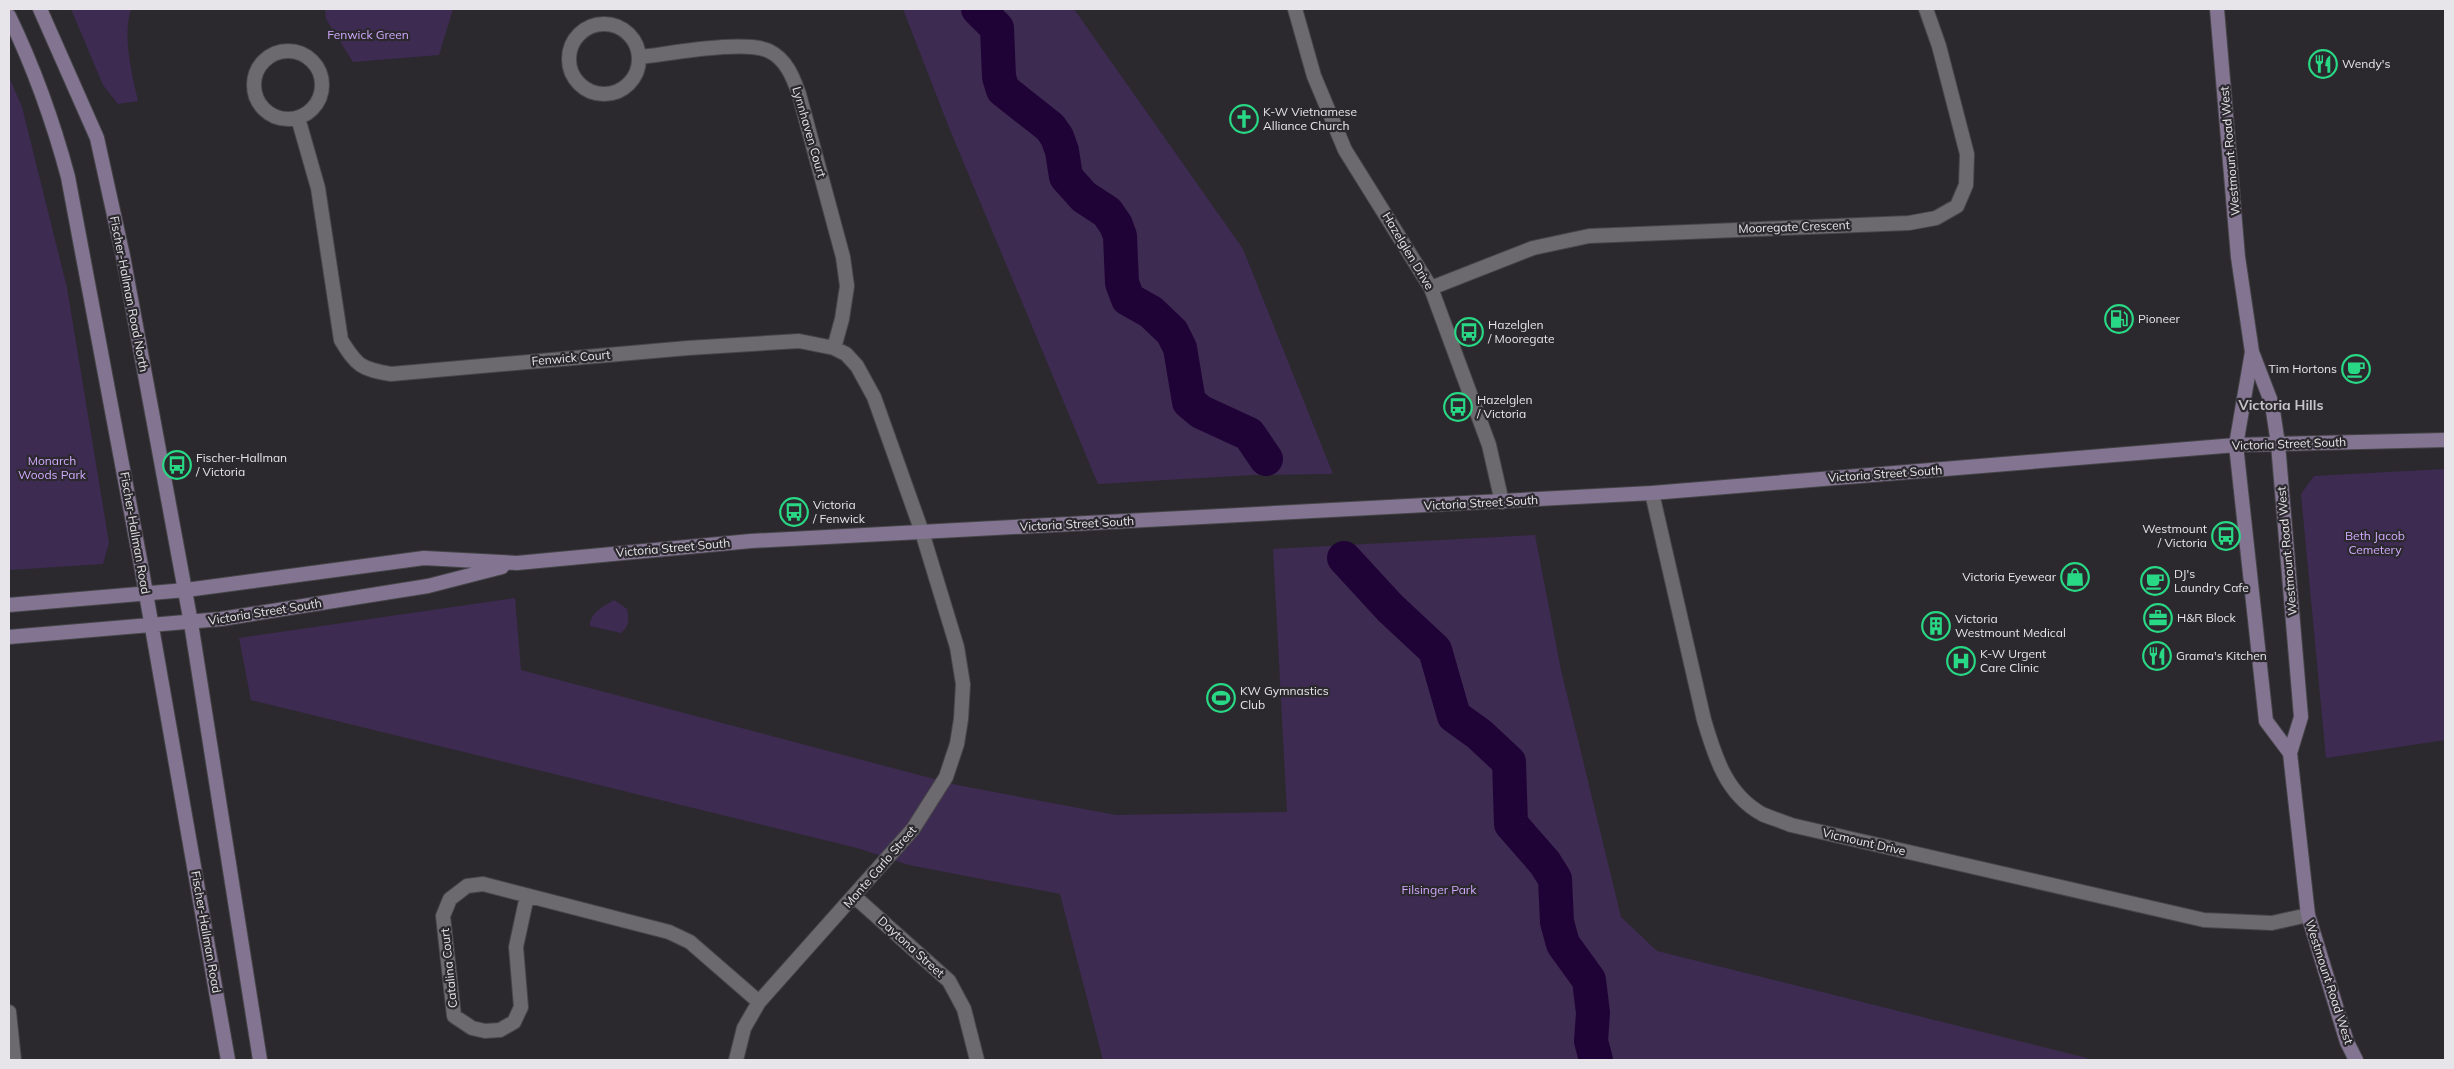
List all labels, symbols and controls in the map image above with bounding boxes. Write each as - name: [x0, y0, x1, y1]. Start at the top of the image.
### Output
- park label: Fenwick Green: [327, 27, 409, 42]
- restaurant icon: Wendy's: [2308, 49, 2338, 79]
- place label: Wendy's: [2342, 56, 2390, 71]
- street label: Lynnhaven Court: [789, 85, 830, 179]
- street label: Westmount Road West: [2216, 86, 2243, 216]
- church icon: K-W Vietnamese Alliance Church: [1229, 104, 1259, 134]
- place label: K-W Vietnamese Alliance Church: [1263, 104, 1357, 133]
- street label: Hazelglen Drive: [1379, 209, 1437, 292]
- street label: Fischer-Hallman Road North: [107, 215, 152, 373]
- street label: Mooregate Crescent: [1738, 217, 1850, 236]
- fuel station icon: Pioneer: [2104, 304, 2134, 334]
- place label: Pioneer: [2138, 311, 2181, 326]
- bus stop icon: Hazelglen / Mooregate: [1454, 317, 1484, 347]
- place label: Hazelglen / Mooregate: [1487, 317, 1554, 346]
- street label: Fenwick Court: [531, 347, 611, 368]
- cafe icon: Tim Hortons: [2341, 354, 2371, 384]
- place label: Tim Hortons: [2269, 361, 2337, 376]
- bus stop icon: Hazelglen / Victoria: [1443, 392, 1473, 422]
- place label: Hazelglen / Victoria: [1476, 392, 1533, 421]
- district label: Victoria Hills: [2238, 396, 2323, 414]
- street label: Victoria Street South: [2231, 434, 2346, 453]
- bus stop icon: Fischer-Hallman / Victoria: [162, 450, 192, 480]
- place label: Fischer-Hallman / Victoria: [195, 450, 287, 479]
- park label: Monarch Woods Park: [18, 453, 87, 482]
- street label: Victoria Street South: [1827, 462, 1943, 485]
- street label: Fischer-Hallman Road: [117, 471, 154, 595]
- street label: Westmount Road West: [2273, 486, 2300, 616]
- street label: Victoria Street South: [1423, 492, 1539, 513]
- bus stop icon: Victoria / Fenwick: [779, 497, 809, 527]
- place label: Victoria / Fenwick: [812, 497, 866, 526]
- street label: Victoria Street South: [1019, 513, 1135, 534]
- place label: Westmount / Victoria: [2142, 521, 2207, 550]
- bus stop icon: Westmount / Victoria: [2211, 521, 2241, 551]
- park label: Beth Jacob Cemetery: [2345, 528, 2405, 557]
- street label: Victoria Street South: [615, 535, 731, 560]
- shop icon: Victoria Eyewear: [2060, 562, 2090, 592]
- cafe icon: DJ's Laundry Cafe: [2140, 566, 2170, 596]
- place label: DJ's Laundry Cafe: [2174, 566, 2249, 595]
- place label: Victoria Eyewear: [1962, 569, 2057, 584]
- street label: Victoria Street South: [207, 595, 323, 628]
- office icon: H&R Block: [2143, 603, 2173, 633]
- place label: H&R Block: [2177, 610, 2236, 625]
- building icon: Victoria Westmount Medical: [1921, 611, 1951, 641]
- place label: Victoria Westmount Medical: [1955, 611, 2066, 640]
- restaurant icon: Grama's Kitchen: [2142, 641, 2172, 671]
- hospital icon: K-W Urgent Care Clinic: [1946, 646, 1976, 676]
- place label: K-W Urgent Care Clinic: [1980, 646, 2046, 675]
- place label: Grama's Kitchen: [2176, 648, 2267, 663]
- sports icon: KW Gymnastics Club: [1206, 683, 1236, 713]
- place label: KW Gymnastics Club: [1240, 683, 1329, 712]
- street label: Monte Carlo Street: [840, 823, 919, 911]
- street label: Vicmount Drive: [1821, 825, 1907, 858]
- street label: Fischer-Hallman Road: [188, 870, 225, 994]
- park label: Filsinger Park: [1402, 882, 1477, 897]
- street label: Daytona Street: [875, 913, 948, 980]
- street label: Westmount Road West: [2302, 918, 2357, 1046]
- street label: Catalina Court: [437, 927, 460, 1009]

